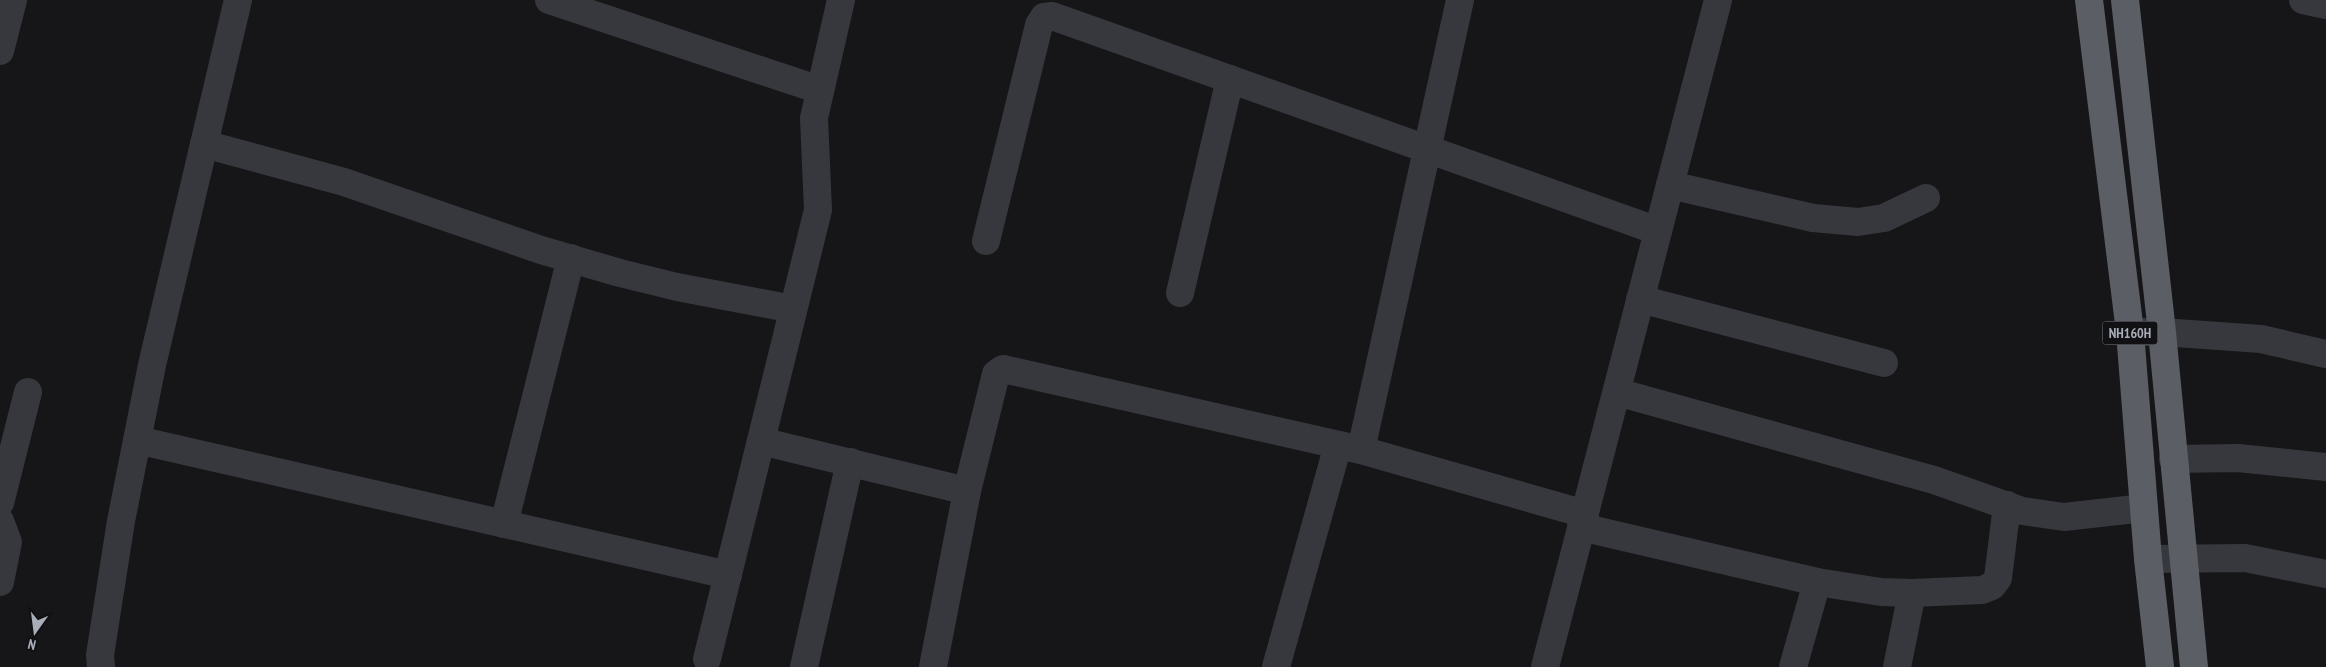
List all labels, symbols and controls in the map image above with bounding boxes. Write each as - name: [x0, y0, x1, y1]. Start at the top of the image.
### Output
- road number: NH160H: [2102, 322, 2158, 344]
- north arrow: [10, 607, 60, 657]
- text: N: [26, 635, 38, 654]

